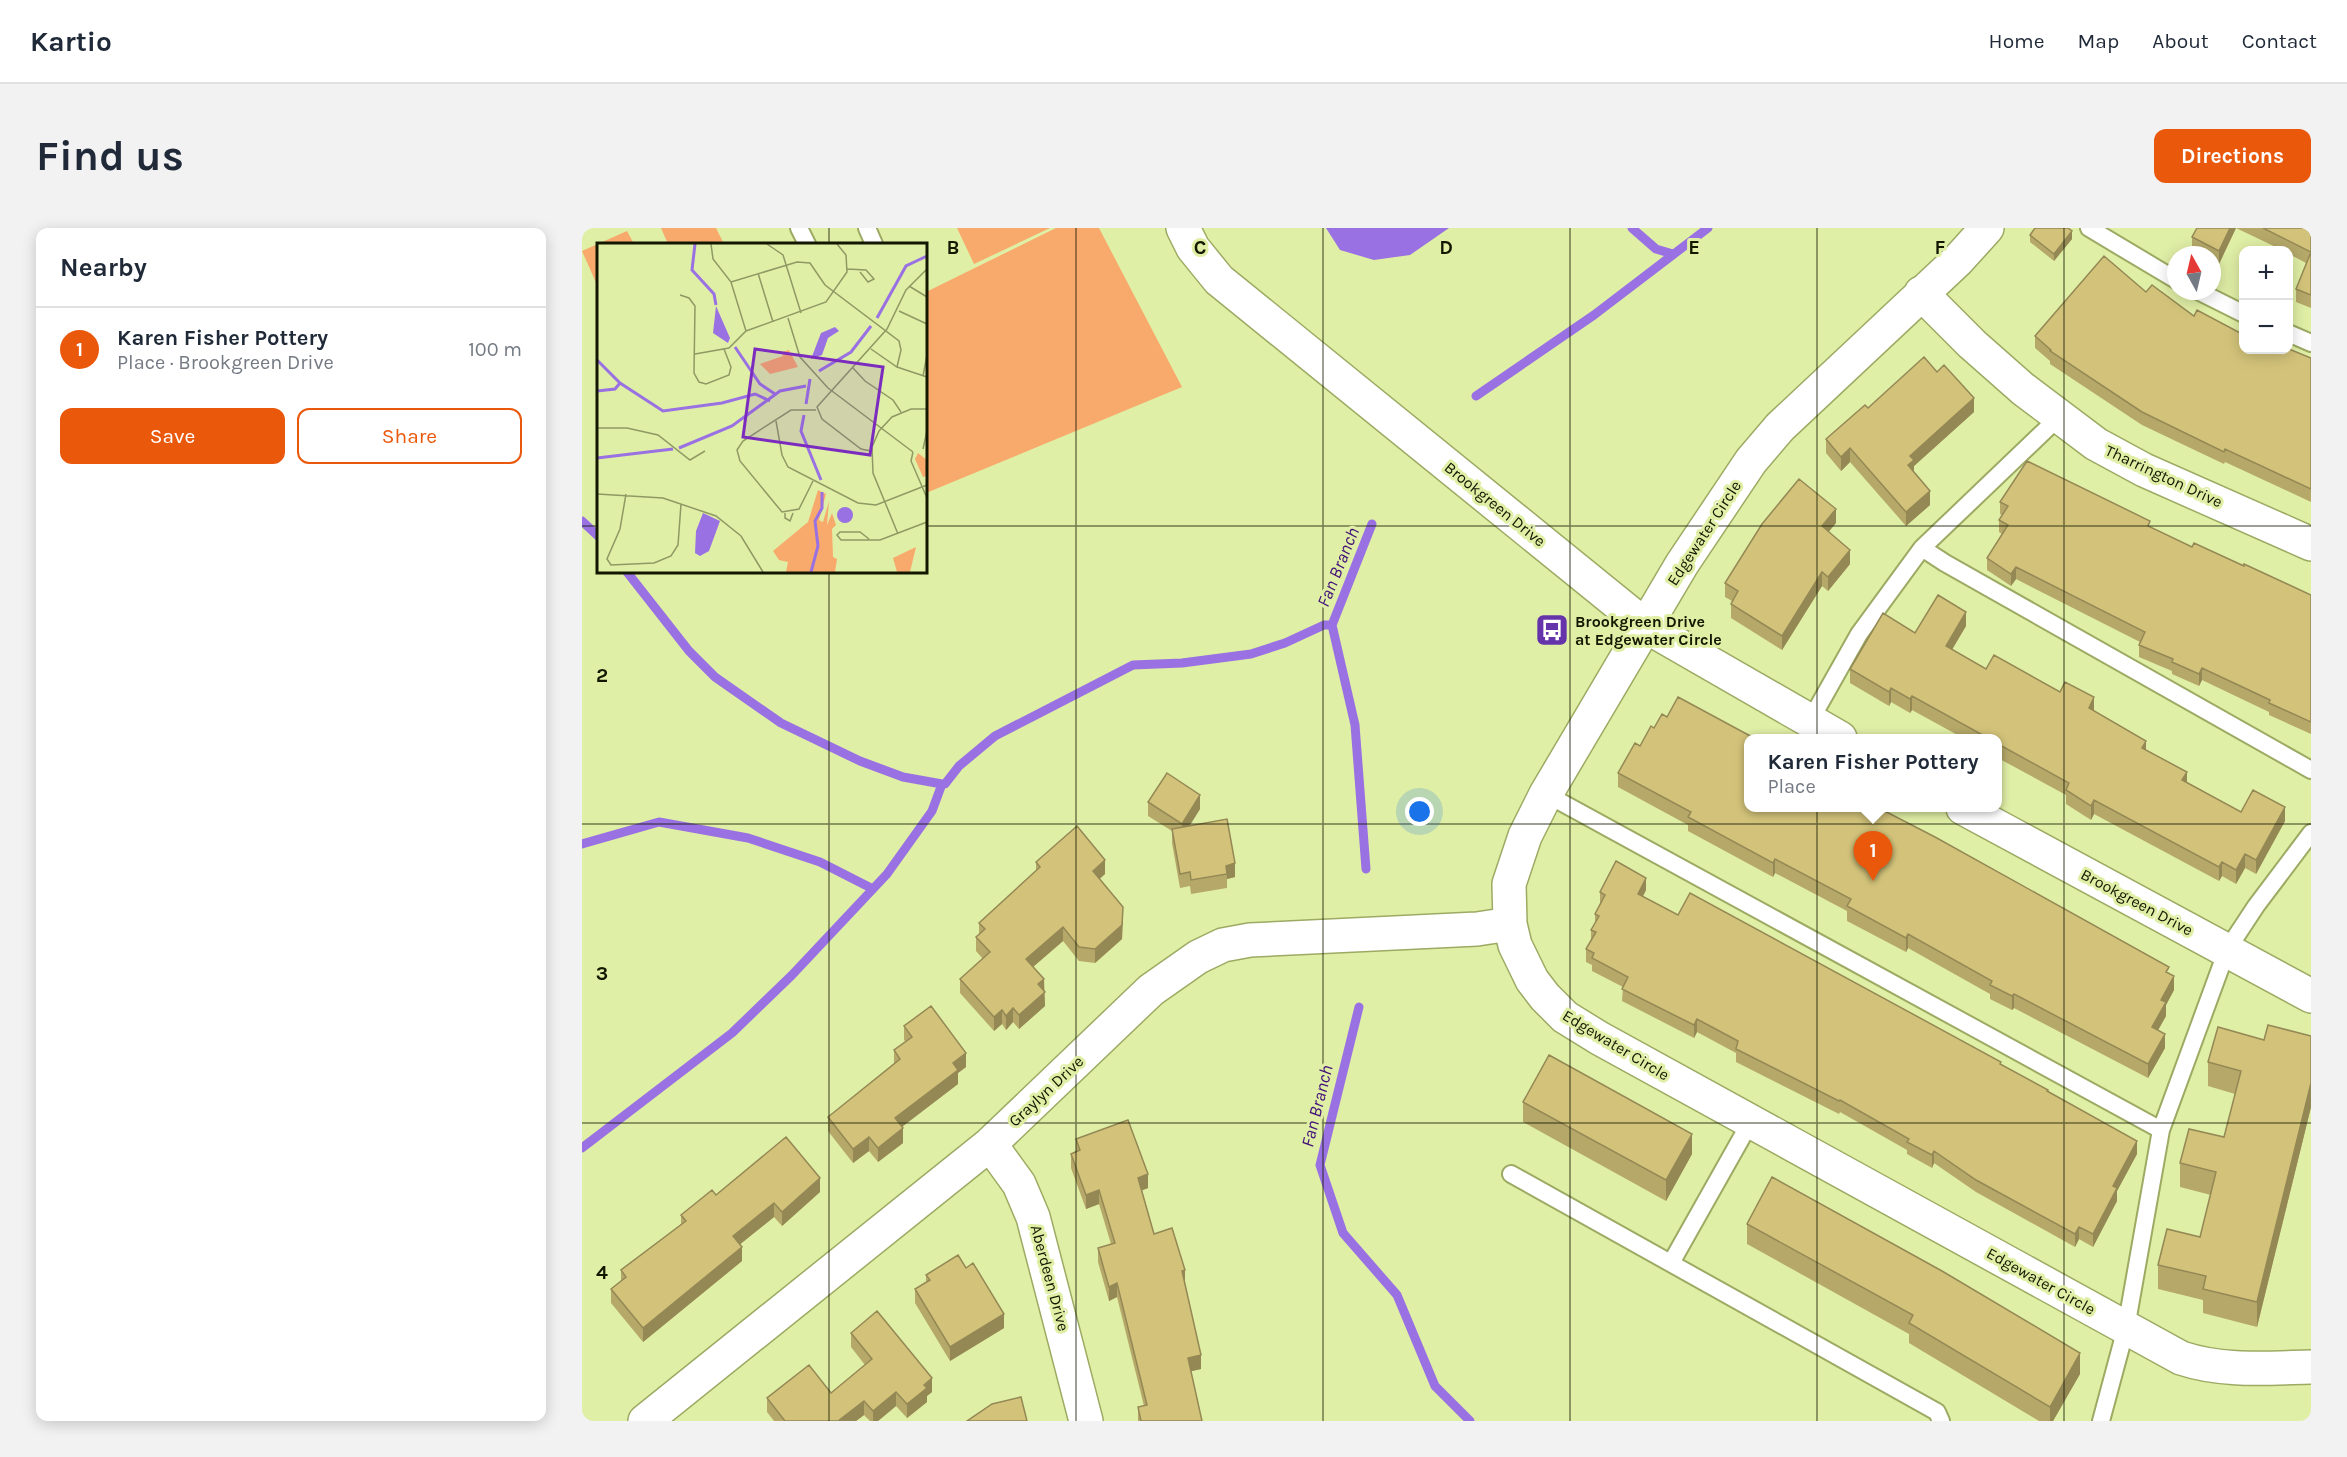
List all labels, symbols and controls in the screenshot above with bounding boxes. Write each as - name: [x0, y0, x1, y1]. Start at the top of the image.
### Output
- text: Kartio: [30, 25, 112, 58]
- text: Home: [1989, 29, 2045, 53]
- text: Map: [2078, 29, 2119, 53]
- text: About: [2152, 29, 2209, 53]
- text: Contact: [2242, 29, 2317, 53]
- button: Directions: [2154, 129, 2311, 183]
- text: Find us: [36, 131, 184, 181]
- text: B: [947, 236, 959, 259]
- text: C: [1194, 236, 1206, 259]
- text: D: [1439, 236, 1453, 259]
- text: E: [1688, 236, 1700, 259]
- text: F: [1935, 236, 1946, 259]
- inset map: [597, 243, 927, 573]
- north arrow: [2167, 246, 2221, 300]
- map controls: [2239, 246, 2293, 354]
- button: +: [2239, 246, 2293, 300]
- text: Nearby: [60, 252, 147, 283]
- button: −: [2239, 300, 2293, 354]
- text: Karen Fisher Pottery: [117, 325, 328, 351]
- text: 1: [76, 338, 83, 361]
- text: 100 m: [468, 338, 522, 361]
- text: Place · Brookgreen Drive: [117, 351, 334, 374]
- button: Save: [60, 408, 285, 464]
- button: Share: [297, 408, 522, 464]
- street label: Tharrington Drive: [2102, 441, 2226, 511]
- street label: Brookgreen Drive: [1441, 458, 1549, 550]
- street label: Edgewater Circle: [1663, 477, 1745, 589]
- water label: Fan Branch: [1312, 524, 1364, 610]
- bus stop icon: Brookgreen Drive at Edgewater Circle: [1534, 612, 1570, 648]
- place label: Brookgreen Drive at Edgewater Circle: [1575, 612, 1722, 649]
- text: 2: [596, 664, 608, 687]
- popup: [1744, 734, 2002, 812]
- text: Karen Fisher Pottery: [1767, 749, 1979, 775]
- text: Place: [1767, 775, 1816, 798]
- your location: [1405, 797, 1434, 826]
- pin: 1: [1854, 832, 1892, 881]
- street label: Brookgreen Drive: [2078, 864, 2196, 940]
- text: 3: [596, 962, 608, 985]
- street label: Edgewater Circle: [1559, 1006, 1673, 1084]
- street label: Graylyn Drive: [1005, 1052, 1087, 1130]
- water label: Fan Branch: [1296, 1063, 1338, 1149]
- street label: Aberdeen Drive: [1027, 1223, 1073, 1333]
- street label: Edgewater Circle: [1983, 1243, 2099, 1319]
- text: 4: [596, 1261, 608, 1284]

